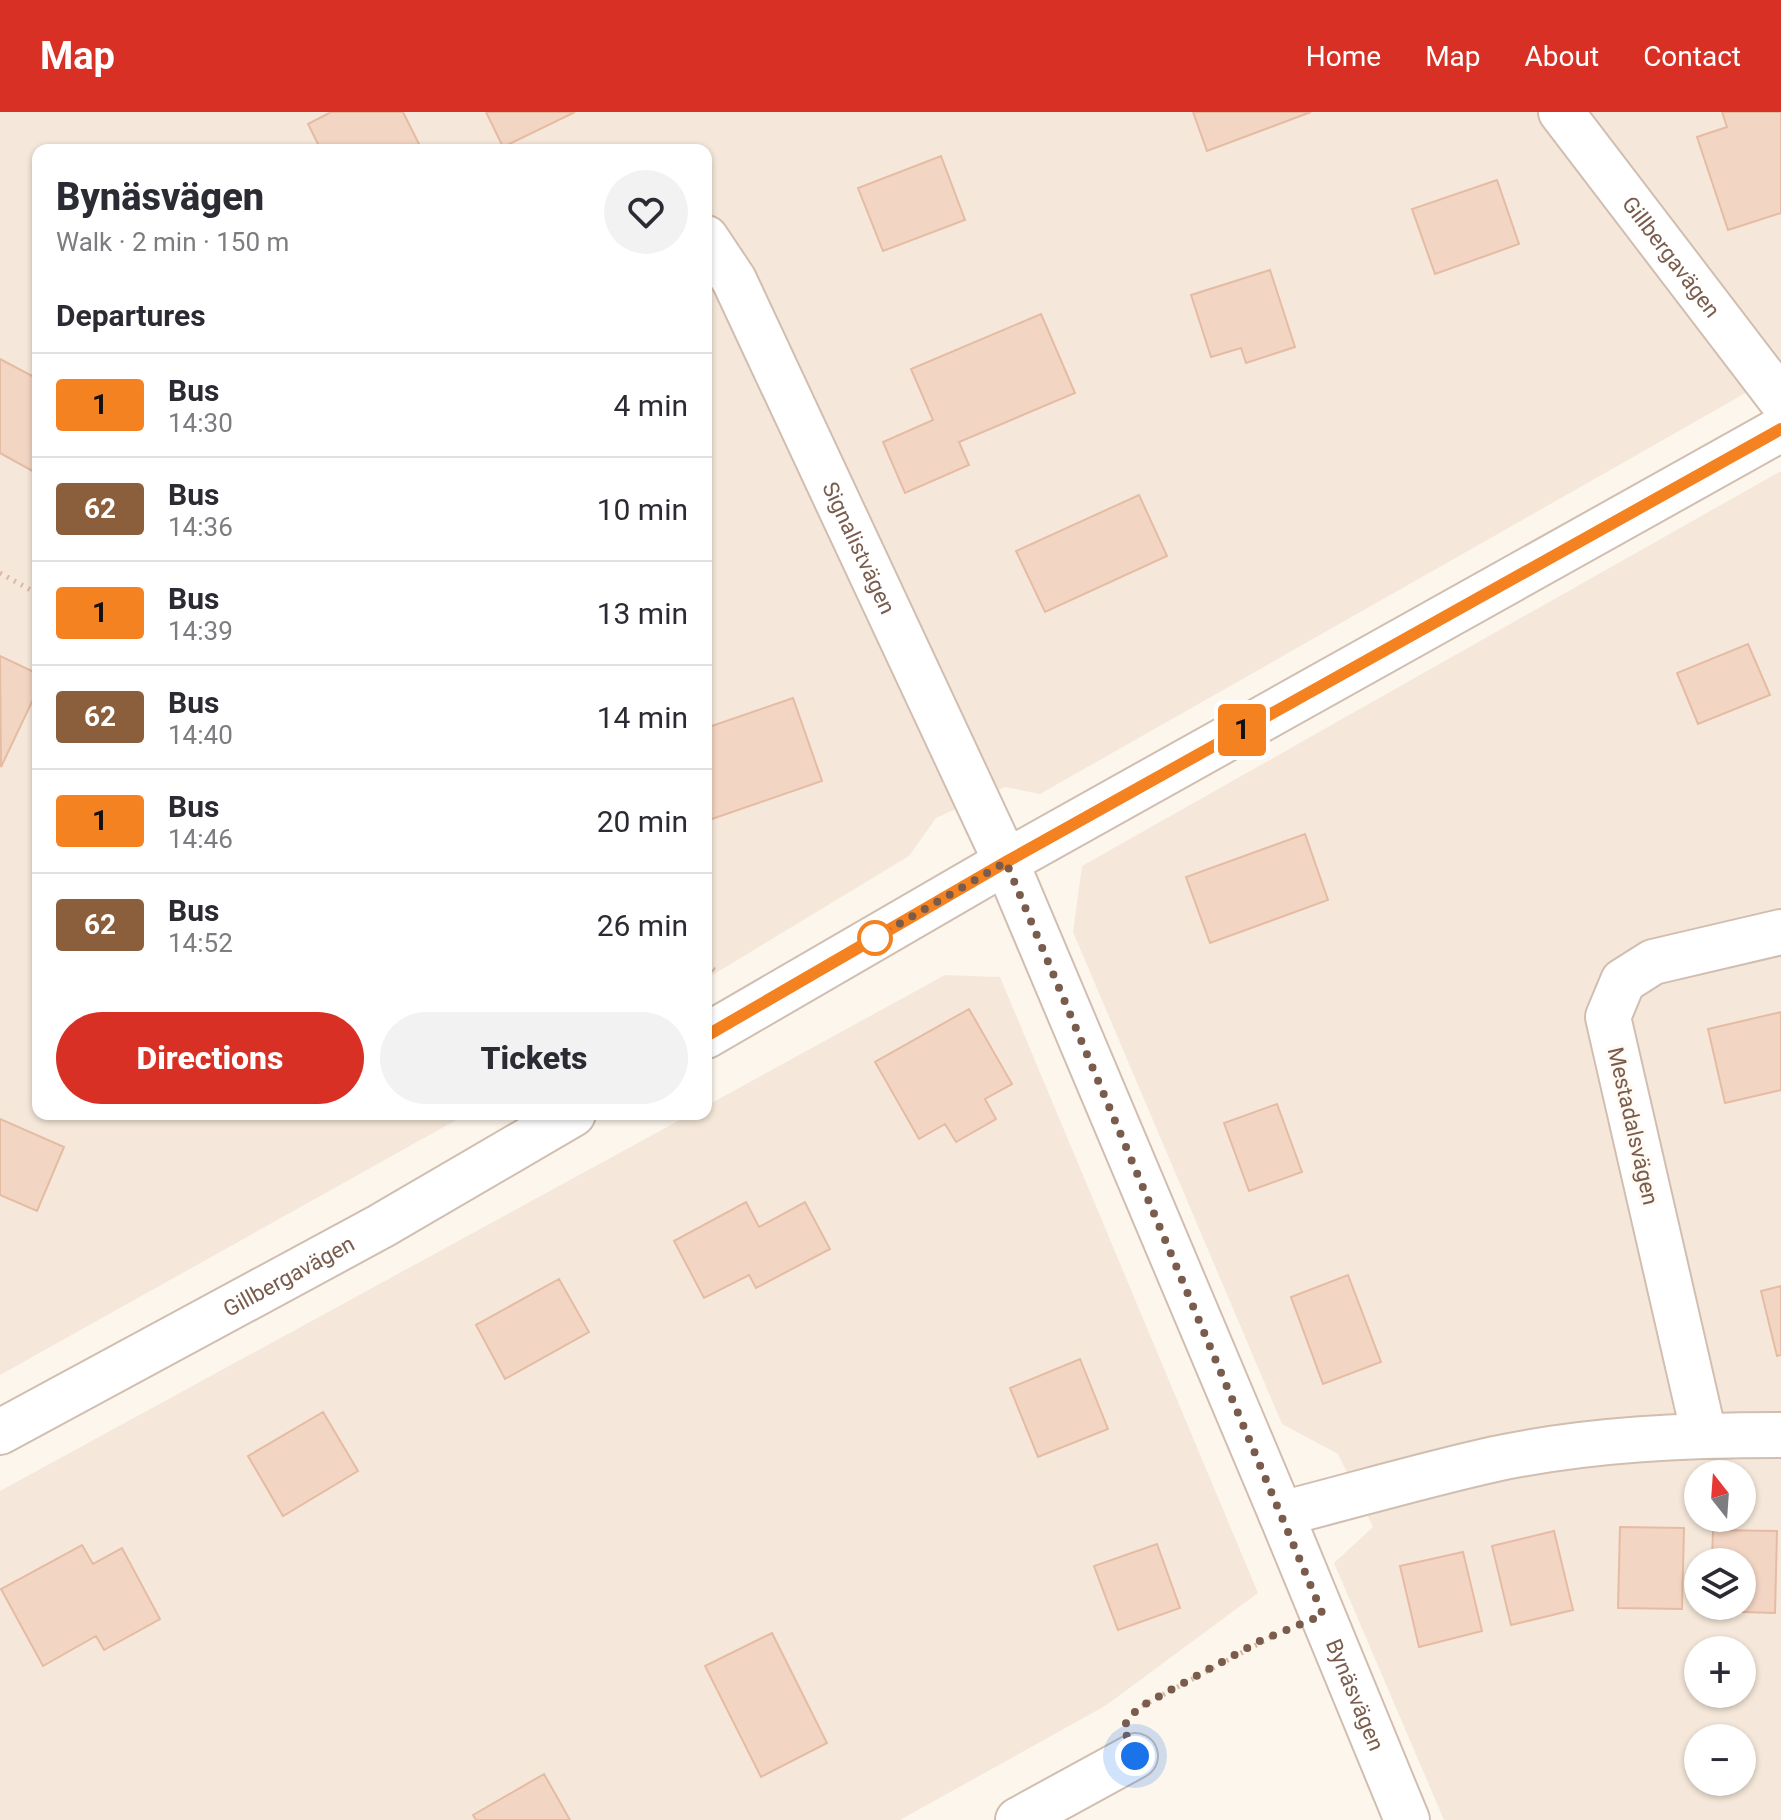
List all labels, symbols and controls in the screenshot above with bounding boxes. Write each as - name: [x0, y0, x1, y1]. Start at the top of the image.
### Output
- text: Map: [40, 34, 115, 78]
- text: Home: [1306, 40, 1381, 73]
- text: Map: [1425, 40, 1481, 73]
- text: About: [1525, 40, 1599, 73]
- text: Contact: [1643, 40, 1741, 73]
- button: heart: [604, 170, 688, 254]
- text: Bynäsvägen: [56, 175, 264, 219]
- street label: Gillbergavägen: [1617, 191, 1725, 322]
- text: Walk · 2 min · 150 m: [56, 227, 289, 257]
- text: Departures: [56, 298, 206, 333]
- text: Bus: [168, 373, 219, 408]
- text: 1: [92, 388, 108, 421]
- text: 4 min: [614, 388, 688, 423]
- text: 14:30: [168, 408, 233, 438]
- text: Bus: [168, 477, 219, 512]
- street label: Signalistvägen: [818, 478, 901, 618]
- text: 62: [84, 492, 116, 525]
- text: 10 min: [597, 492, 688, 527]
- text: 14:36: [168, 512, 233, 542]
- text: Bus: [168, 581, 219, 616]
- text: 1: [92, 596, 108, 629]
- text: 13 min: [597, 596, 688, 631]
- text: 14:39: [168, 616, 233, 646]
- text: Bus: [168, 685, 219, 720]
- text: 62: [84, 700, 116, 733]
- text: 14 min: [597, 700, 688, 735]
- line badge: 1: [1216, 704, 1268, 756]
- text: 1: [1234, 713, 1250, 746]
- text: 14:40: [168, 720, 233, 750]
- text: Bus: [168, 789, 219, 824]
- text: 1: [92, 804, 108, 837]
- text: 20 min: [597, 804, 688, 839]
- text: 14:46: [168, 824, 233, 854]
- text: Bus: [168, 893, 219, 928]
- text: 62: [84, 908, 116, 941]
- text: 26 min: [597, 908, 688, 943]
- unlabelled marker: [858, 921, 892, 955]
- text: 14:52: [168, 928, 233, 958]
- button: Directions: [56, 1012, 364, 1104]
- button: Tickets: [380, 1012, 688, 1104]
- street label: Mestadalsvägen: [1603, 1045, 1663, 1207]
- street label: Gillbergavägen: [219, 1230, 358, 1322]
- north arrow: [1684, 1460, 1756, 1532]
- map controls: [1684, 1460, 1756, 1796]
- button: layers: [1684, 1548, 1756, 1620]
- street label: Bynäsvägen: [1321, 1635, 1390, 1754]
- button: +: [1684, 1636, 1756, 1708]
- button: −: [1684, 1724, 1756, 1796]
- your location: [1115, 1736, 1155, 1776]

